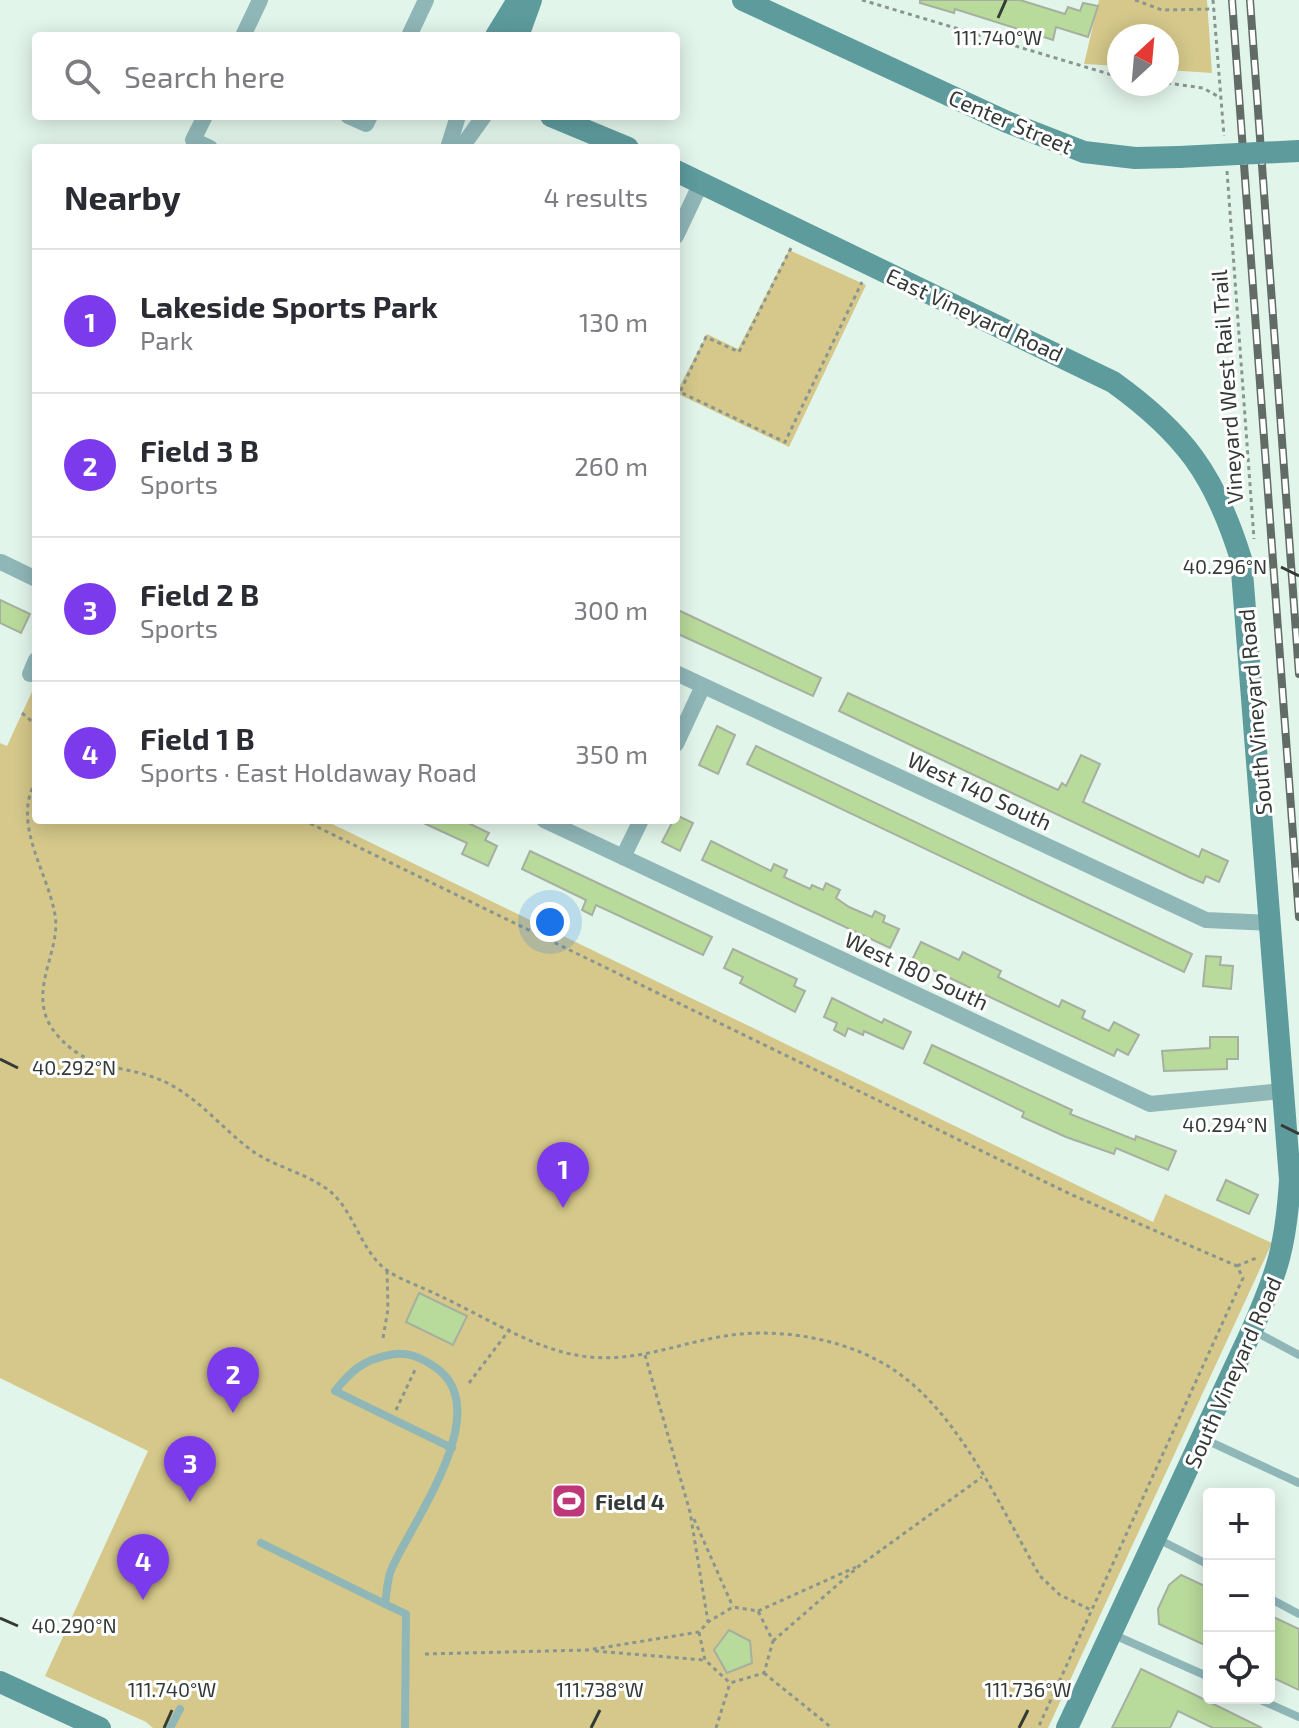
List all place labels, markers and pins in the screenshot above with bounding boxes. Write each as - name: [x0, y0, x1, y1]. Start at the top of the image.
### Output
- pin: 1: [537, 1142, 589, 1208]
- pin: 2: [207, 1347, 259, 1413]
- pin: 3: [164, 1436, 216, 1502]
- sports icon: Field 4: [550, 1482, 588, 1520]
- place label: Field 4: [595, 1488, 665, 1514]
- pin: 4: [117, 1534, 169, 1600]

